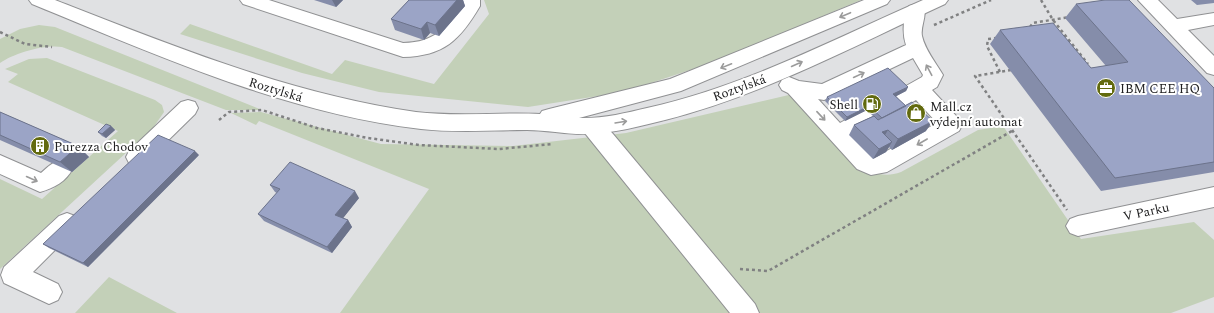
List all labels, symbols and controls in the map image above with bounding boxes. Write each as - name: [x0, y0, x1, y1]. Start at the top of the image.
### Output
- one-way arrow: [840, 12, 852, 20]
- one-way arrow: [791, 59, 803, 67]
- one-way arrow: [720, 62, 732, 70]
- one-way arrow: [925, 64, 933, 76]
- street label: Roztylská: [710, 69, 769, 107]
- one-way arrow: [852, 71, 864, 78]
- street label: Roztylská: [246, 72, 306, 108]
- office icon: IBM CEE HQ: [1095, 77, 1117, 99]
- place label: IBM CEE HQ: [1120, 79, 1201, 99]
- fuel station icon: Shell: [861, 93, 883, 115]
- place label: Shell: [830, 95, 858, 115]
- place label: Mall.cz výdejní automat: [929, 97, 1023, 132]
- shop icon: Mall.cz výdejní automat: [905, 102, 927, 124]
- one-way arrow: [817, 111, 826, 121]
- one-way arrow: [614, 117, 627, 125]
- building icon: Purezza Chodov: [29, 135, 51, 157]
- place label: Purezza Chodov: [54, 137, 149, 157]
- one-way arrow: [916, 138, 928, 146]
- one-way arrow: [26, 176, 38, 184]
- street label: V Parku: [1121, 197, 1171, 227]

